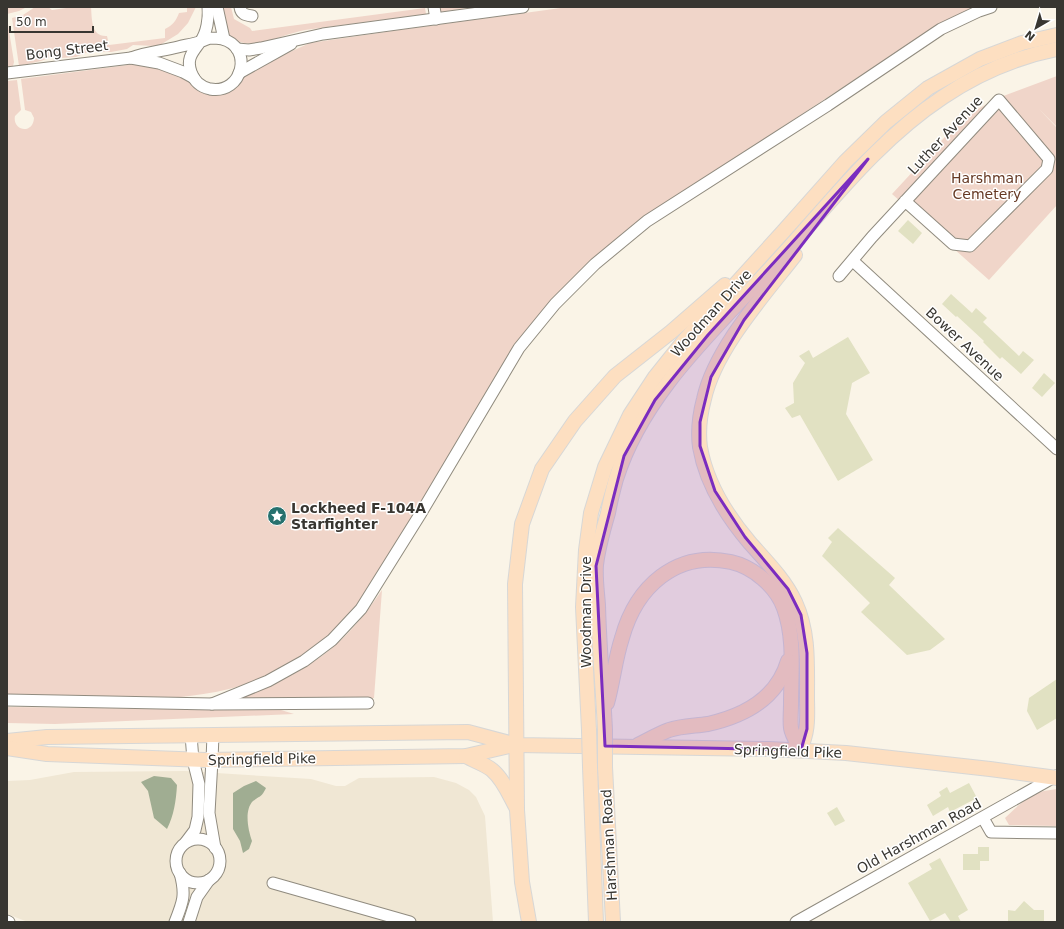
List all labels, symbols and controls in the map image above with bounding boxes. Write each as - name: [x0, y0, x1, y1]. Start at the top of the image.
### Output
- scale bar: [10, 8, 93, 34]
- north arrow: [1016, 8, 1056, 48]
- text: 50 m: [16, 15, 47, 29]
- text: N: [1023, 28, 1038, 43]
- street label: Bong Street: [25, 37, 110, 63]
- street label: Luther Avenue: [904, 92, 986, 178]
- park label: Harshman Cemetery: [951, 170, 1023, 202]
- street label: Woodman Drive: [668, 266, 754, 360]
- street label: Bower Avenue: [923, 304, 1007, 384]
- place label: Lockheed F-104A Starfighter: [291, 500, 426, 532]
- place icon: Lockheed F-104A Starfighter: [266, 505, 288, 527]
- street label: Woodman Drive: [578, 556, 594, 668]
- street label: Springfield Pike: [734, 741, 842, 761]
- street label: Springfield Pike: [208, 750, 316, 768]
- street label: Harshman Road: [598, 789, 620, 901]
- street label: Old Harshman Road: [854, 795, 984, 877]

